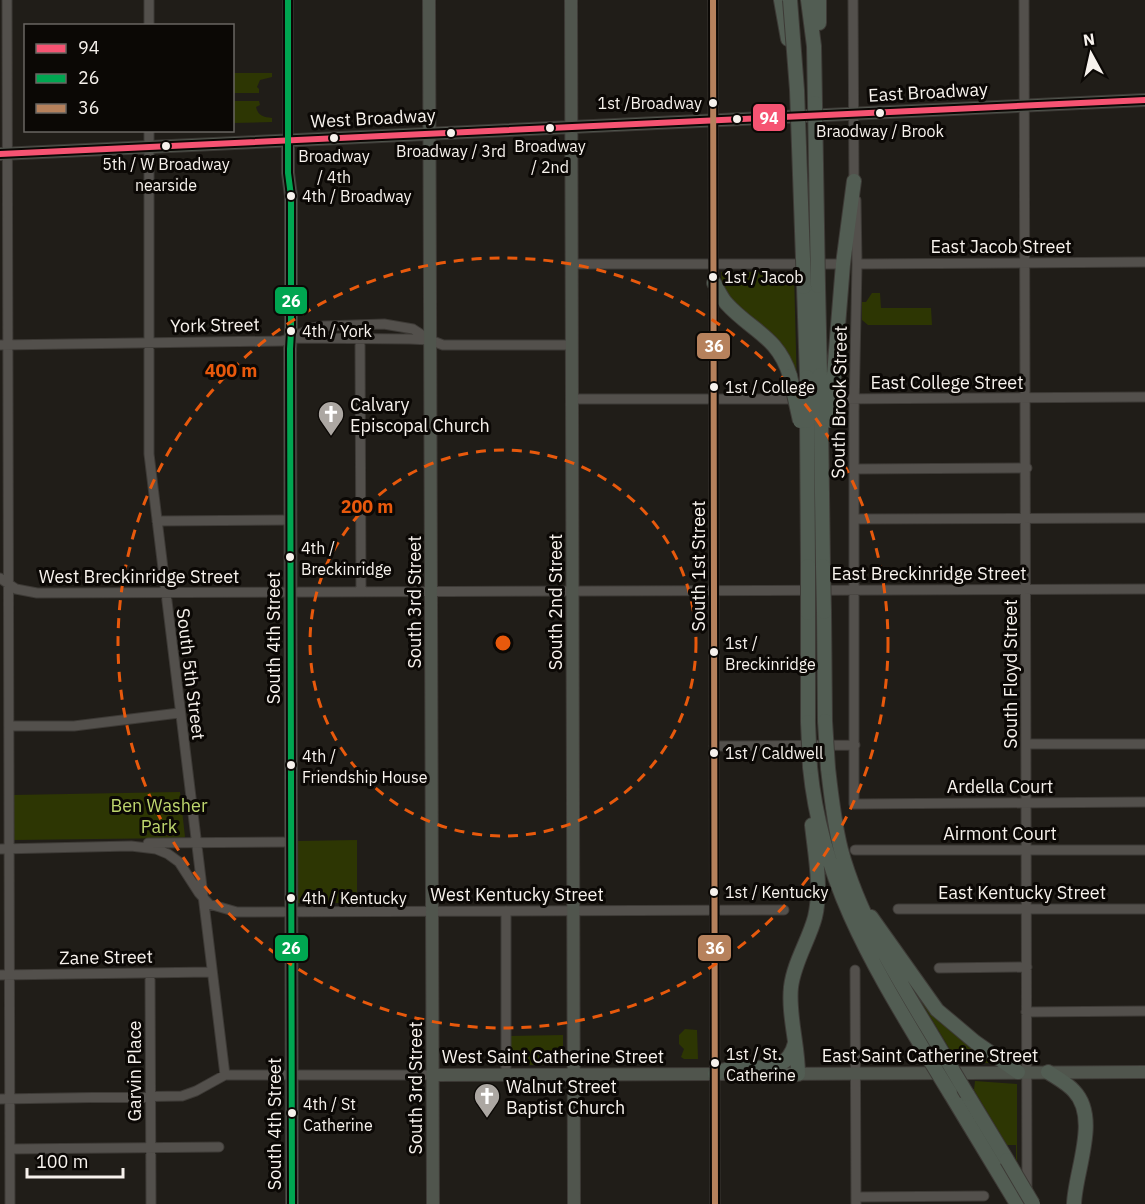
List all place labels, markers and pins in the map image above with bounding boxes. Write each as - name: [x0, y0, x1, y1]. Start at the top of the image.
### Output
- place label: 1st /Broadway: [598, 93, 702, 113]
- marker: 1st /Broadway: [707, 97, 719, 109]
- marker: Braodway / Brook: [874, 107, 886, 119]
- unlabelled marker: [731, 113, 743, 125]
- place label: Braodway / Brook: [816, 121, 945, 141]
- marker: Broadway / 2nd: [544, 122, 556, 134]
- marker: Broadway / 3rd: [445, 127, 457, 139]
- marker: Broadway / 4th: [328, 132, 340, 144]
- place label: Broadway / 2nd: [514, 136, 586, 177]
- marker: 5th / W Broadway nearside: [160, 140, 172, 152]
- place label: Broadway / 3rd: [396, 141, 506, 161]
- place label: Broadway / 4th: [298, 146, 370, 187]
- place label: 5th / W Broadway nearside: [102, 154, 230, 195]
- place label: 4th / Broadway: [302, 186, 412, 206]
- marker: 4th / Broadway: [285, 190, 297, 202]
- place label: 1st / Jacob: [724, 267, 803, 287]
- marker: 1st / Jacob: [707, 271, 719, 283]
- place label: 4th / York: [302, 321, 373, 341]
- marker: 4th / York: [285, 325, 297, 337]
- place label: 1st / College: [725, 377, 815, 397]
- marker: 1st / College: [708, 381, 720, 393]
- place label: Calvary Episcopal Church: [350, 393, 490, 437]
- church icon: Calvary Episcopal Church: [316, 399, 346, 437]
- place label: 4th / Breckinridge: [301, 538, 392, 579]
- marker: 4th / Breckinridge: [284, 551, 296, 563]
- centre of rings: [493, 633, 513, 653]
- place label: 1st / Breckinridge: [725, 633, 816, 674]
- marker: 1st / Breckinridge: [708, 646, 720, 658]
- place label: 1st / Caldwell: [725, 743, 823, 763]
- place label: 4th / Friendship House: [302, 746, 428, 787]
- marker: 1st / Caldwell: [708, 747, 720, 759]
- marker: 4th / Friendship House: [285, 759, 297, 771]
- place label: 1st / Kentucky: [725, 882, 828, 902]
- marker: 1st / Kentucky: [708, 886, 720, 898]
- place label: 4th / Kentucky: [302, 888, 407, 908]
- marker: 4th / Kentucky: [285, 892, 297, 904]
- place label: 1st / St. Catherine: [726, 1044, 796, 1085]
- marker: 1st / St. Catherine: [709, 1057, 721, 1069]
- place label: Walnut Street Baptist Church: [506, 1075, 625, 1119]
- church icon: Walnut Street Baptist Church: [472, 1081, 502, 1119]
- place label: 4th / St Catherine: [303, 1094, 373, 1135]
- marker: 4th / St Catherine: [286, 1107, 298, 1119]

